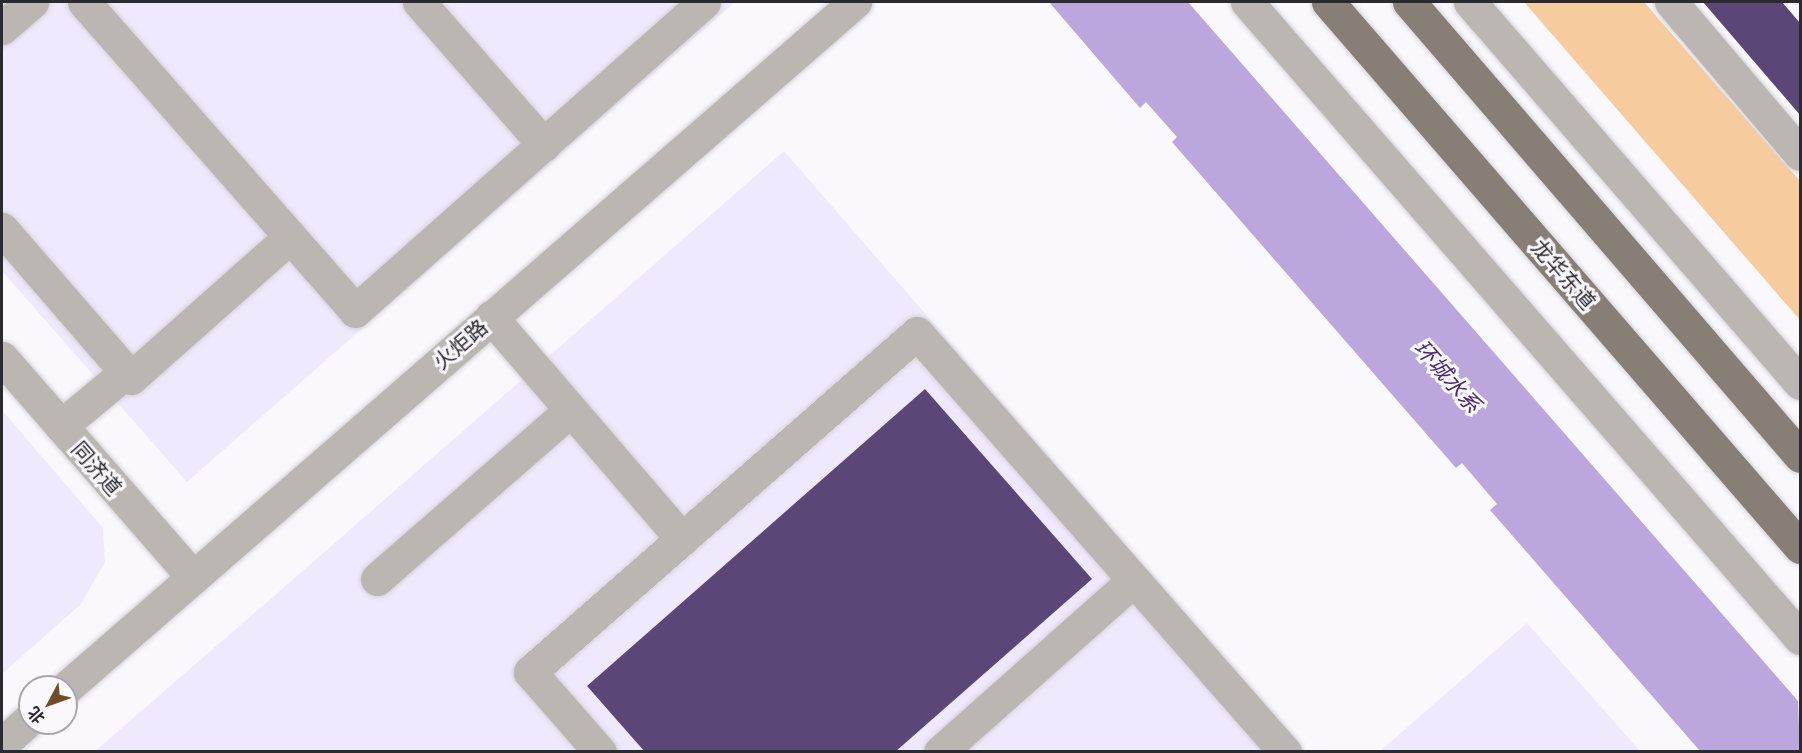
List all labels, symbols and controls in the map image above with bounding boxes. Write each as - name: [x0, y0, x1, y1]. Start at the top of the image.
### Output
- street label: 龙华东道: [1527, 234, 1601, 314]
- street label: 火炬路: [428, 314, 492, 374]
- water label: 环城水系: [1409, 334, 1487, 418]
- street label: 同济道: [67, 436, 127, 500]
- north arrow: [18, 675, 78, 735]
- text: 北: [22, 702, 49, 729]

